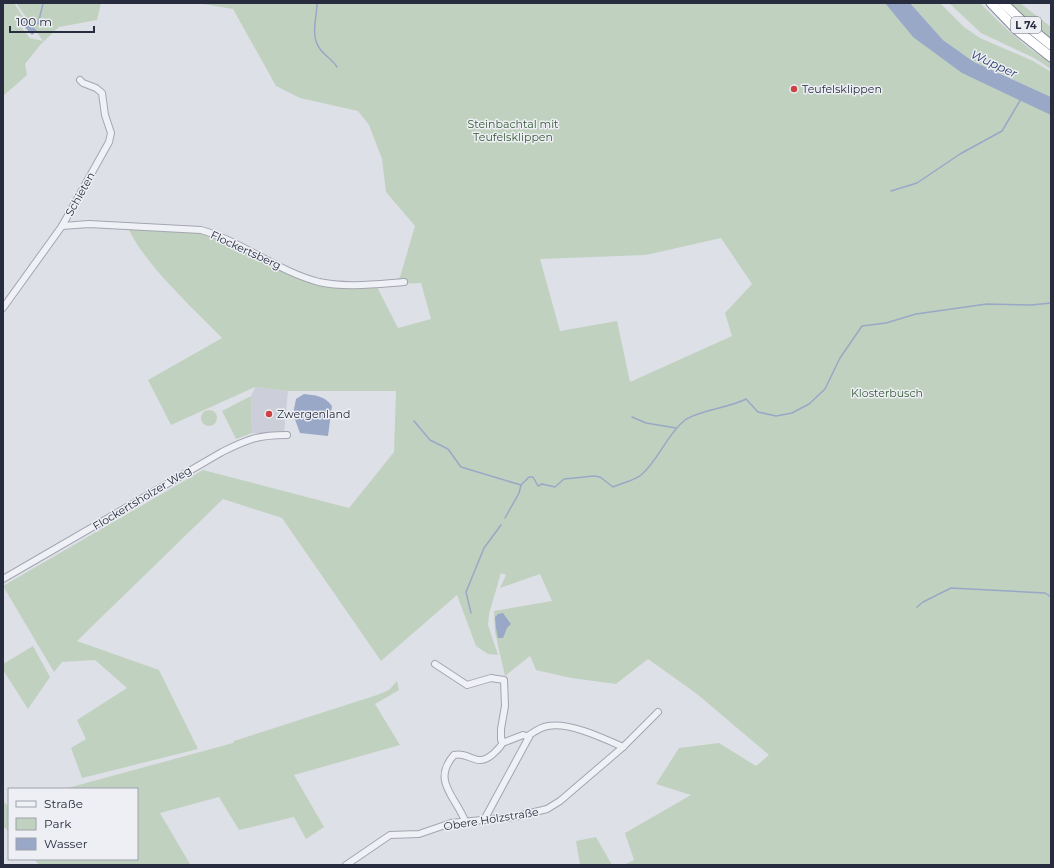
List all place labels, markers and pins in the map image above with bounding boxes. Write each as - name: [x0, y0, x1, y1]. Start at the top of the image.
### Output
- place label: Teufelsklippen: [802, 82, 882, 96]
- marker: Teufelsklippen: [789, 84, 799, 94]
- place label: Zwergenland: [277, 407, 350, 421]
- marker: Zwergenland: [264, 409, 274, 419]

